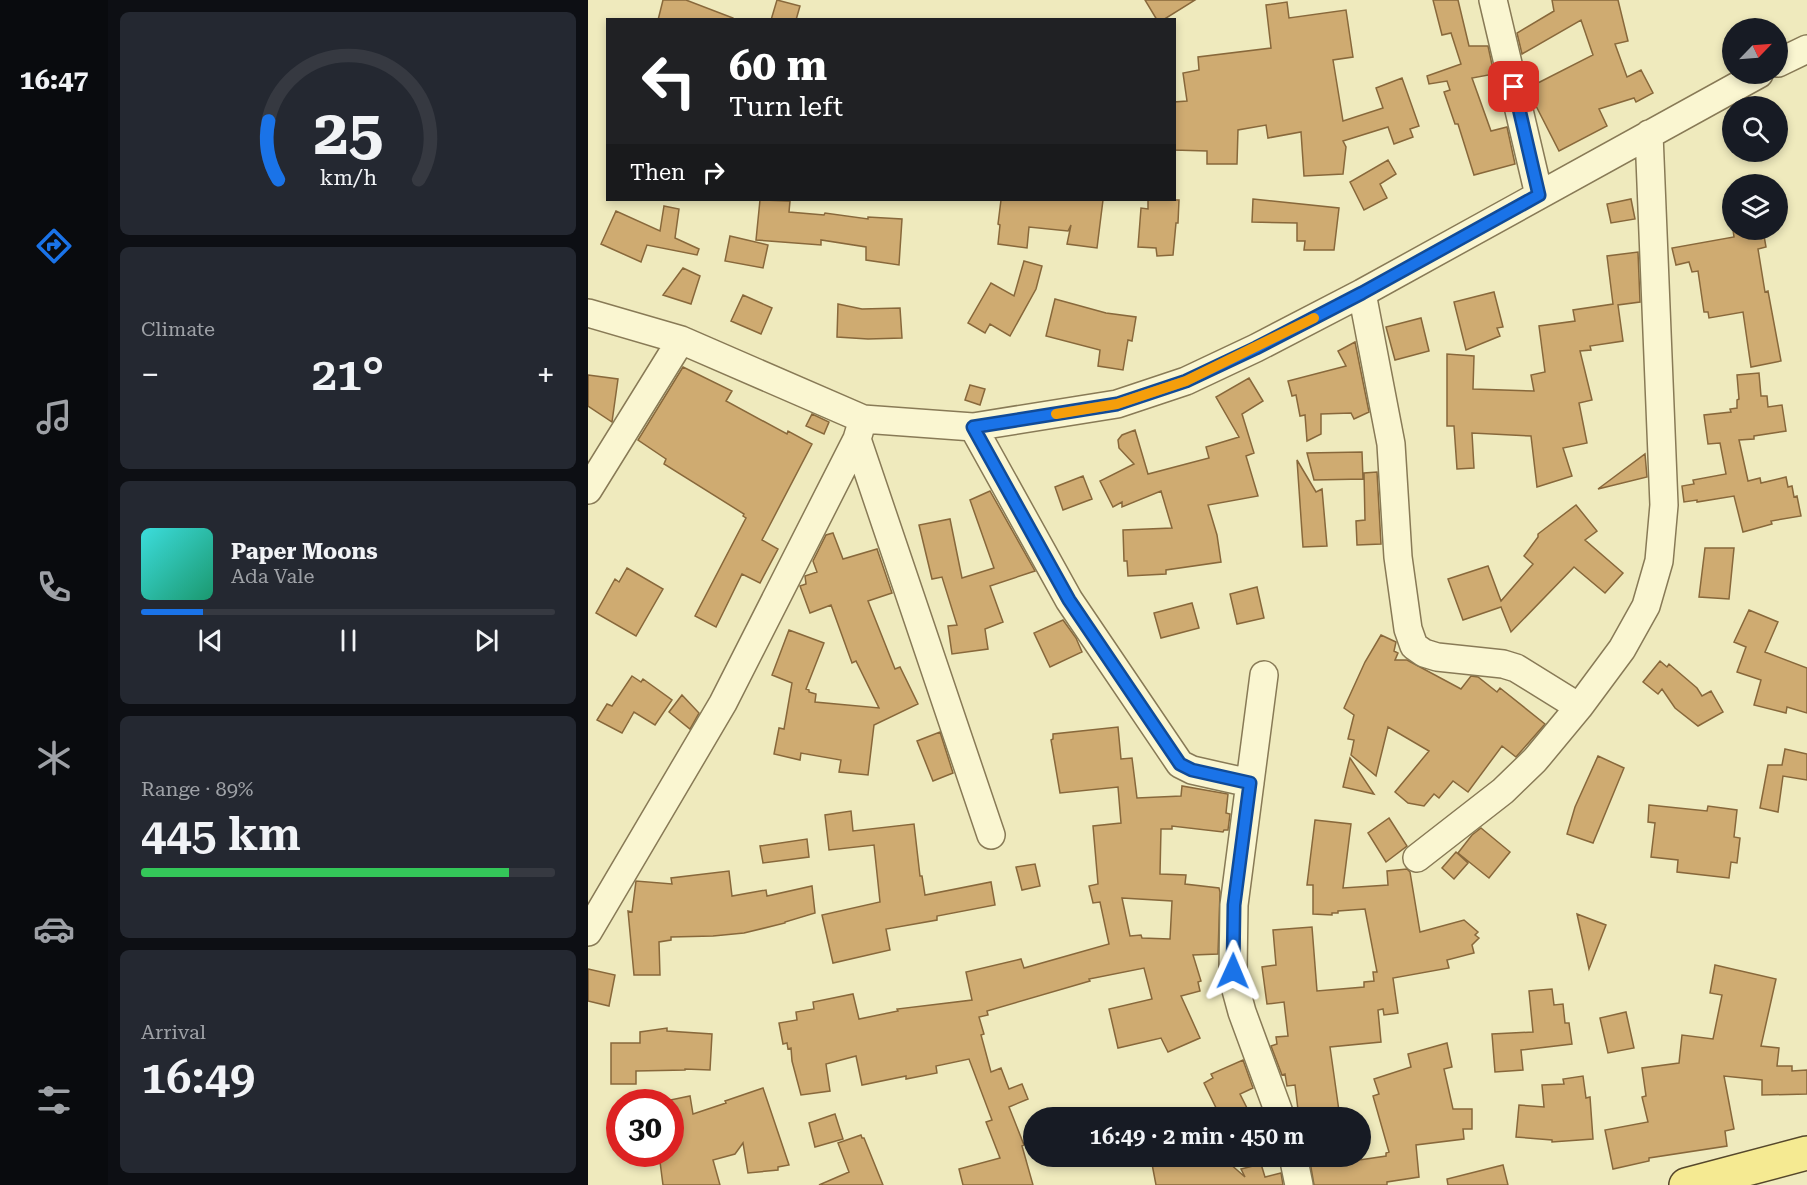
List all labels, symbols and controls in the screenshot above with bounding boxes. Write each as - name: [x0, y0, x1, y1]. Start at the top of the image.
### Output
- north arrow: [1722, 18, 1788, 84]
- map controls: [1722, 18, 1788, 240]
- text: 60 m: [729, 41, 827, 90]
- icon: left: [630, 42, 708, 120]
- pin: [1488, 61, 1539, 112]
- text: 16:47: [20, 64, 88, 96]
- icon: arrive: [1497, 70, 1530, 103]
- text: Turn left: [729, 91, 843, 123]
- text: 25: [313, 96, 383, 169]
- button: search: [1722, 96, 1788, 162]
- icon: right: [697, 156, 730, 189]
- text: Then: [630, 160, 685, 185]
- text: km/h: [319, 166, 377, 191]
- button: layers: [1722, 174, 1788, 240]
- icon: directions: [33, 225, 75, 267]
- text: Climate: [141, 317, 215, 341]
- text: 21°: [312, 348, 384, 401]
- text: −: [141, 355, 159, 394]
- text: +: [537, 355, 555, 394]
- icon: music: [33, 396, 75, 438]
- text: Paper Moons: [231, 539, 378, 564]
- text: Ada Vale: [231, 564, 314, 588]
- icon: phone: [33, 566, 75, 608]
- icon: previous: [194, 624, 227, 657]
- icon: pause: [332, 624, 365, 657]
- icon: next: [470, 624, 503, 657]
- icon: climate: [33, 737, 75, 779]
- text: Range · 89%: [141, 777, 253, 801]
- text: 445 km: [141, 808, 301, 861]
- icon: car: [33, 908, 75, 950]
- position arrow: [1201, 939, 1265, 1003]
- text: Arrival: [141, 1020, 206, 1044]
- text: 16:49: [141, 1051, 255, 1104]
- icon: filters: [33, 1079, 75, 1121]
- speed limit sign: 30: [606, 1089, 684, 1167]
- text: 16:49 · 2 min · 450 m: [1090, 1124, 1304, 1149]

